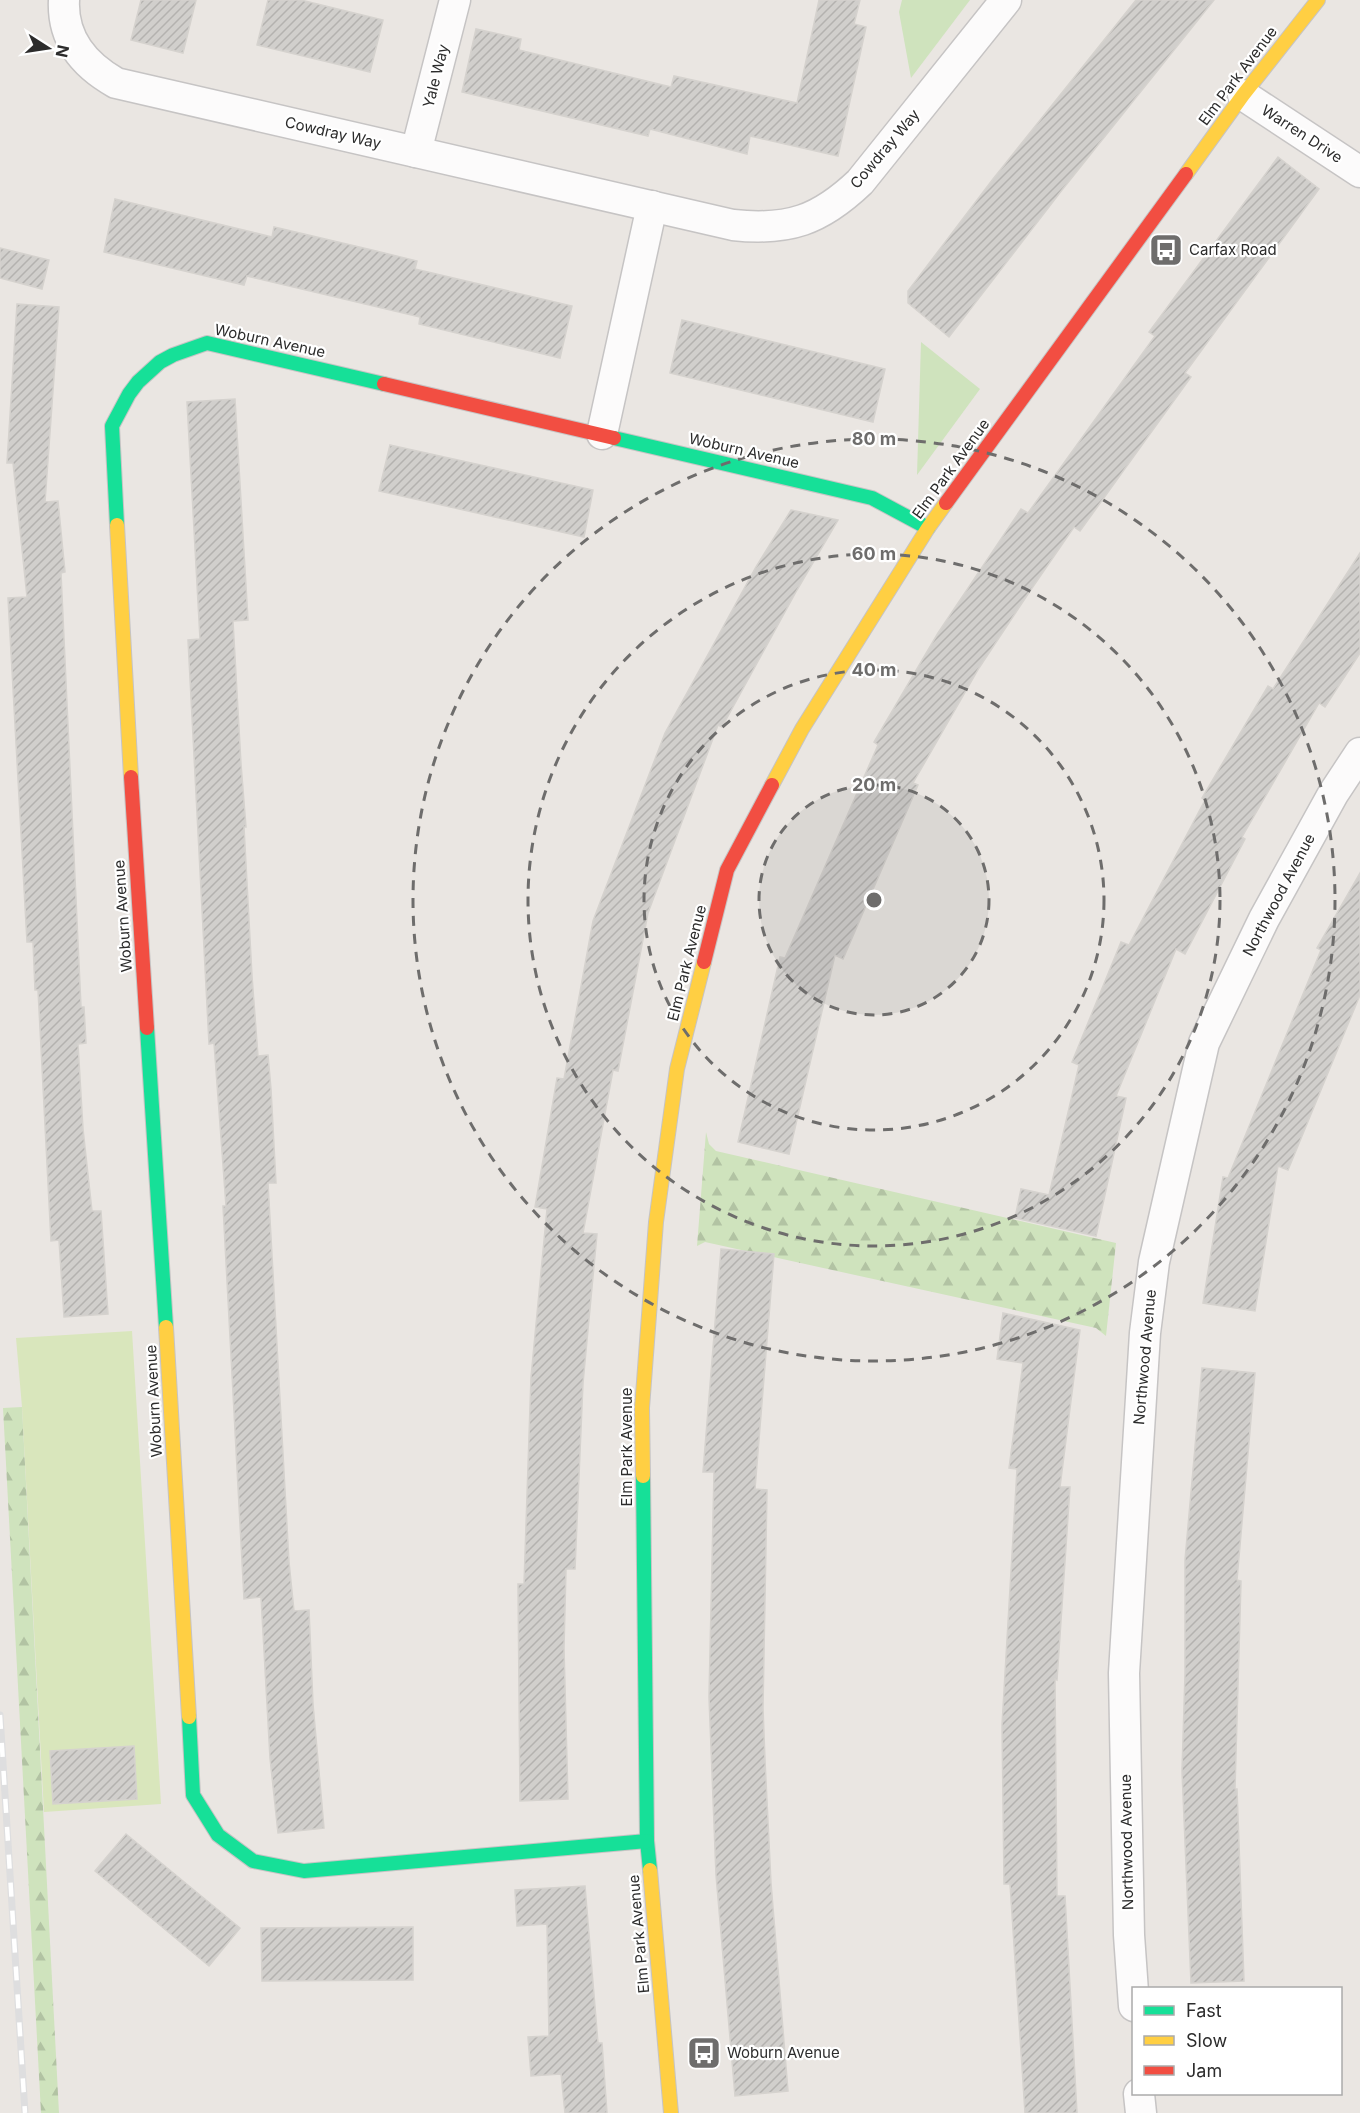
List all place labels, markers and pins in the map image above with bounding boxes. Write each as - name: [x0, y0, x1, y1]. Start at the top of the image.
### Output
- bus stop icon: Carfax Road: [1148, 232, 1184, 268]
- place label: Carfax Road: [1189, 240, 1277, 259]
- centre of rings: [864, 890, 884, 910]
- bus stop icon: Woburn Avenue: [686, 2035, 722, 2071]
- place label: Woburn Avenue: [727, 2043, 840, 2062]

